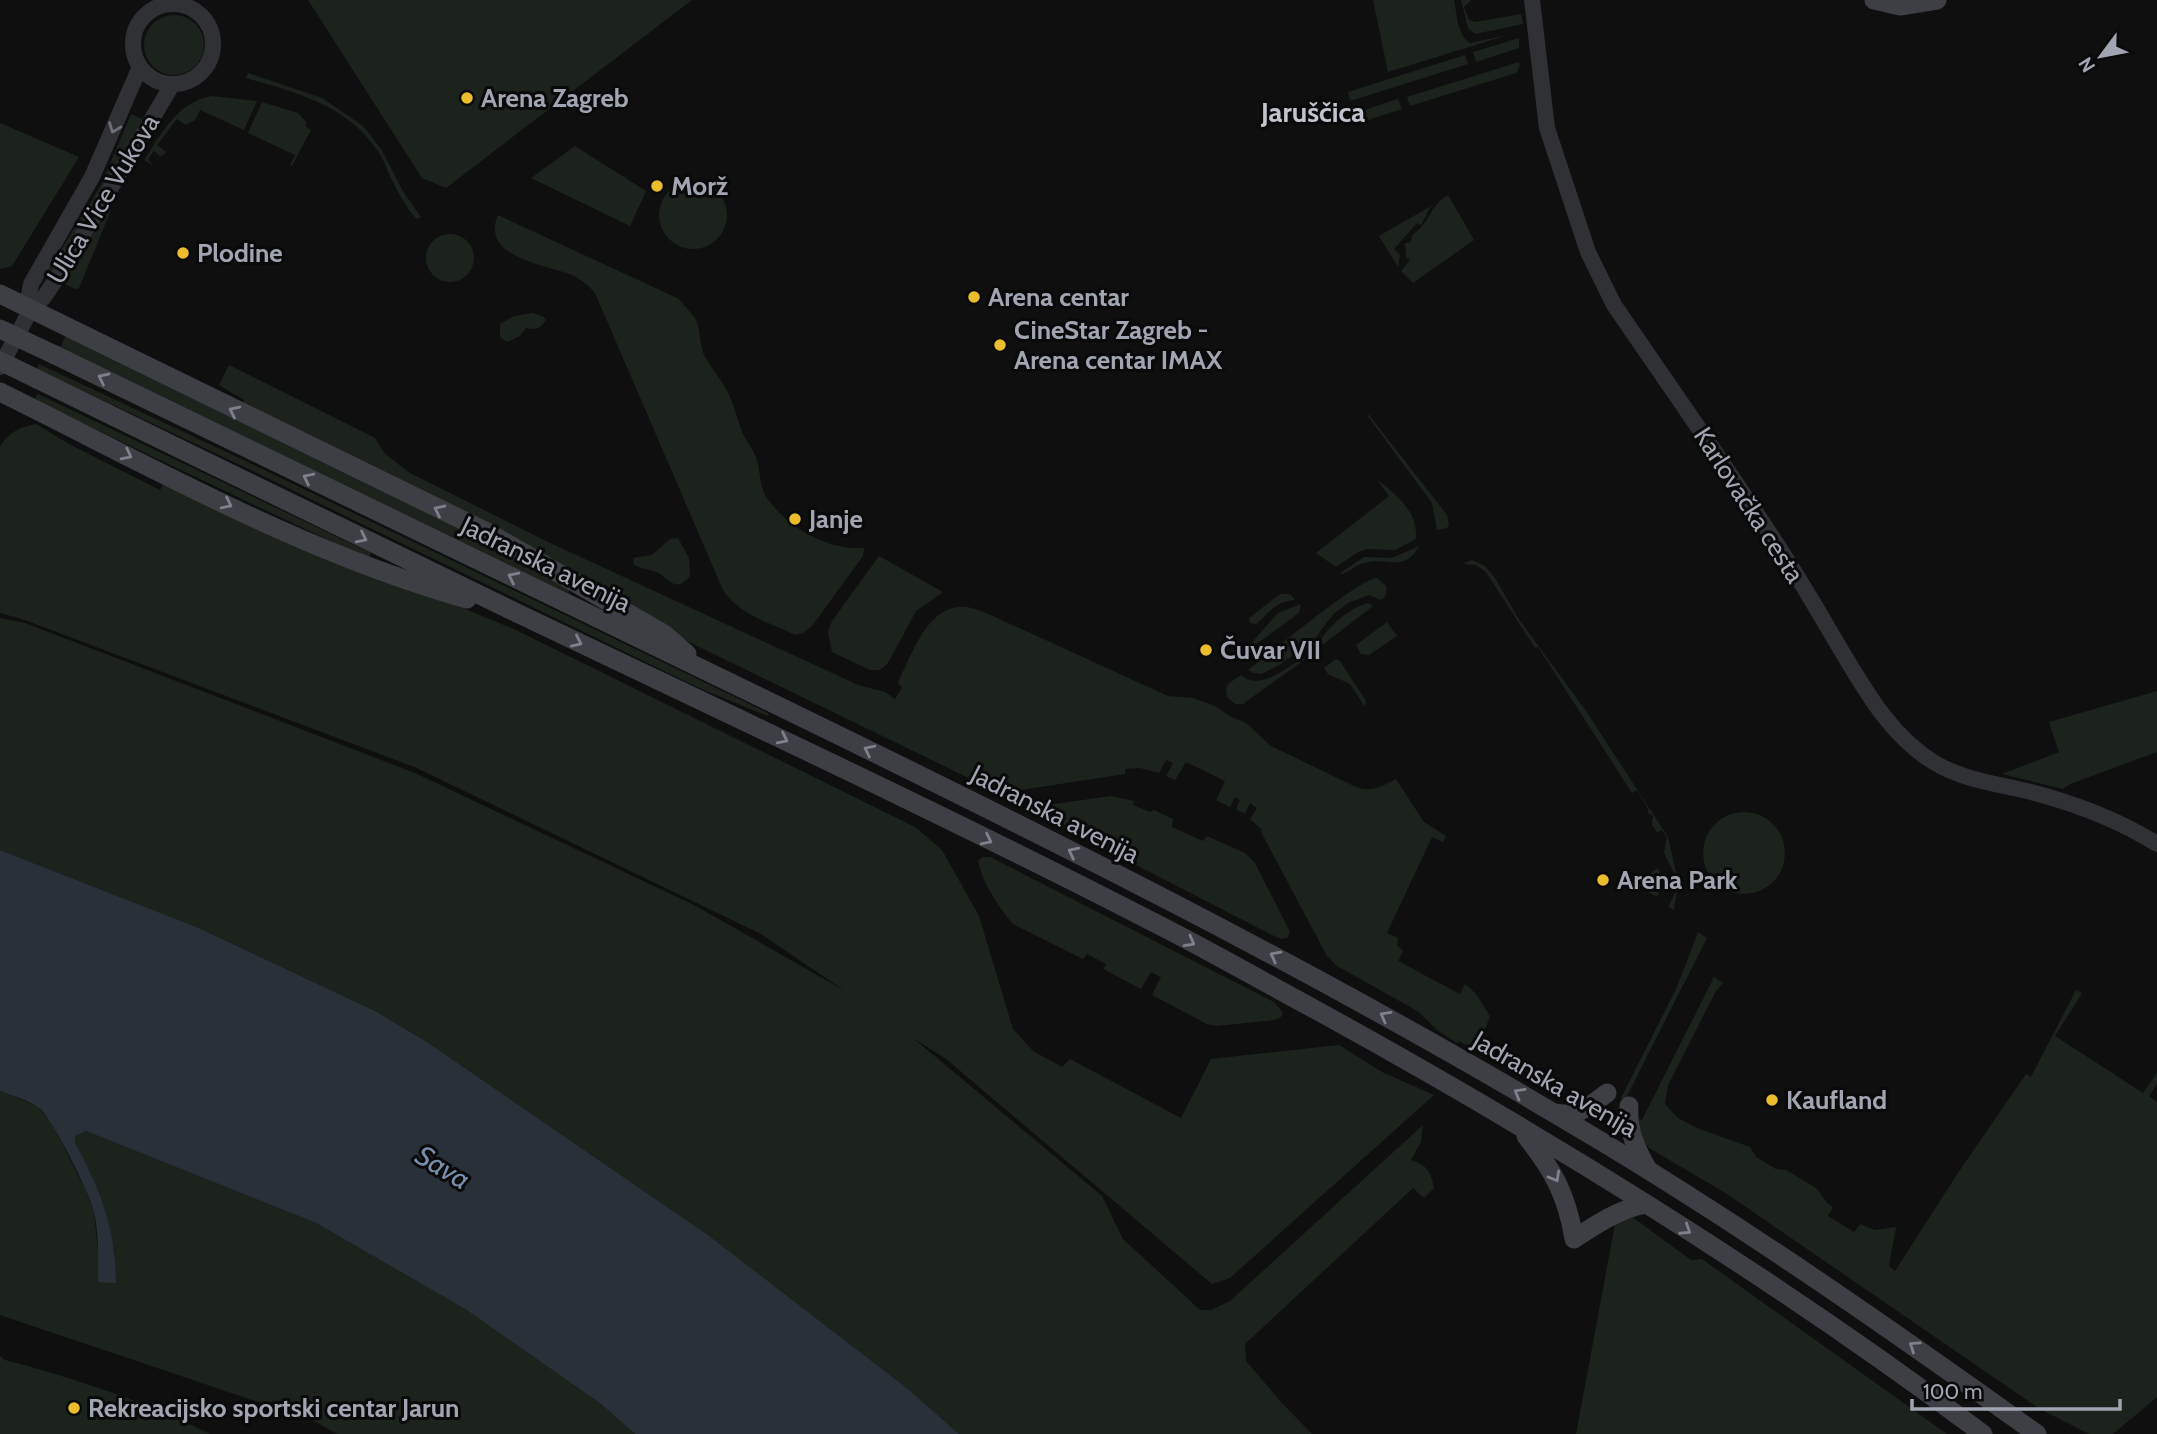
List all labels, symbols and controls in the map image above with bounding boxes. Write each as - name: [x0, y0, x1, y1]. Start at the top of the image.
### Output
- north arrow: [2066, 21, 2136, 91]
- text: N: [2074, 53, 2100, 77]
- place label: Arena Zagreb: [481, 82, 629, 114]
- marker: Arena Zagreb: [459, 90, 475, 106]
- district label: Jaruščica: [1260, 95, 1365, 129]
- street label: Ulica Vice Vukova: [40, 108, 167, 290]
- one-way arrow: [108, 121, 122, 133]
- place label: Morž: [671, 170, 728, 202]
- marker: Morž: [649, 178, 665, 194]
- place label: Plodine: [197, 237, 283, 269]
- marker: Plodine: [175, 245, 191, 261]
- place label: Arena centar: [988, 281, 1129, 313]
- marker: Arena centar: [966, 289, 982, 305]
- place label: CineStar Zagreb - Arena centar IMAX: [1014, 314, 1223, 376]
- marker: CineStar Zagreb - Arena centar IMAX: [992, 337, 1008, 353]
- one-way arrow: [98, 373, 111, 387]
- one-way arrow: [229, 405, 242, 419]
- street label: Karlovačka cesta: [1687, 421, 1811, 589]
- one-way arrow: [120, 447, 132, 461]
- one-way arrow: [303, 472, 315, 486]
- one-way arrow: [220, 496, 232, 510]
- place label: Janje: [808, 503, 863, 535]
- one-way arrow: [434, 504, 446, 518]
- street label: Jadranska avenija: [455, 509, 637, 619]
- marker: Janje: [787, 511, 803, 527]
- one-way arrow: [355, 529, 367, 543]
- one-way arrow: [508, 571, 520, 585]
- one-way arrow: [570, 633, 582, 647]
- place label: Čuvar VII: [1220, 634, 1321, 666]
- marker: Čuvar VII: [1198, 642, 1214, 658]
- one-way arrow: [776, 731, 788, 745]
- one-way arrow: [864, 744, 876, 758]
- street label: Jadranska avenija: [964, 757, 1145, 870]
- one-way arrow: [980, 831, 992, 845]
- one-way arrow: [1067, 846, 1080, 860]
- place label: Arena Park: [1617, 864, 1738, 896]
- marker: Arena Park: [1595, 872, 1611, 888]
- one-way arrow: [1183, 934, 1195, 947]
- one-way arrow: [1270, 951, 1282, 964]
- one-way arrow: [1379, 1011, 1392, 1024]
- street label: Jadranska avenija: [1466, 1023, 1643, 1144]
- place label: Kaufland: [1786, 1084, 1887, 1116]
- one-way arrow: [1513, 1088, 1526, 1101]
- marker: Kaufland: [1764, 1092, 1780, 1108]
- water label: Sava: [410, 1138, 476, 1196]
- one-way arrow: [1547, 1169, 1560, 1182]
- one-way arrow: [1679, 1222, 1692, 1235]
- one-way arrow: [1909, 1342, 1922, 1354]
- scale bar: [1912, 1368, 2120, 1412]
- text: 100 m: [1923, 1379, 1982, 1404]
- place label: Rekreacijsko sportski centar Jarun: [88, 1392, 459, 1424]
- marker: Rekreacijsko sportski centar Jarun: [66, 1400, 82, 1416]

